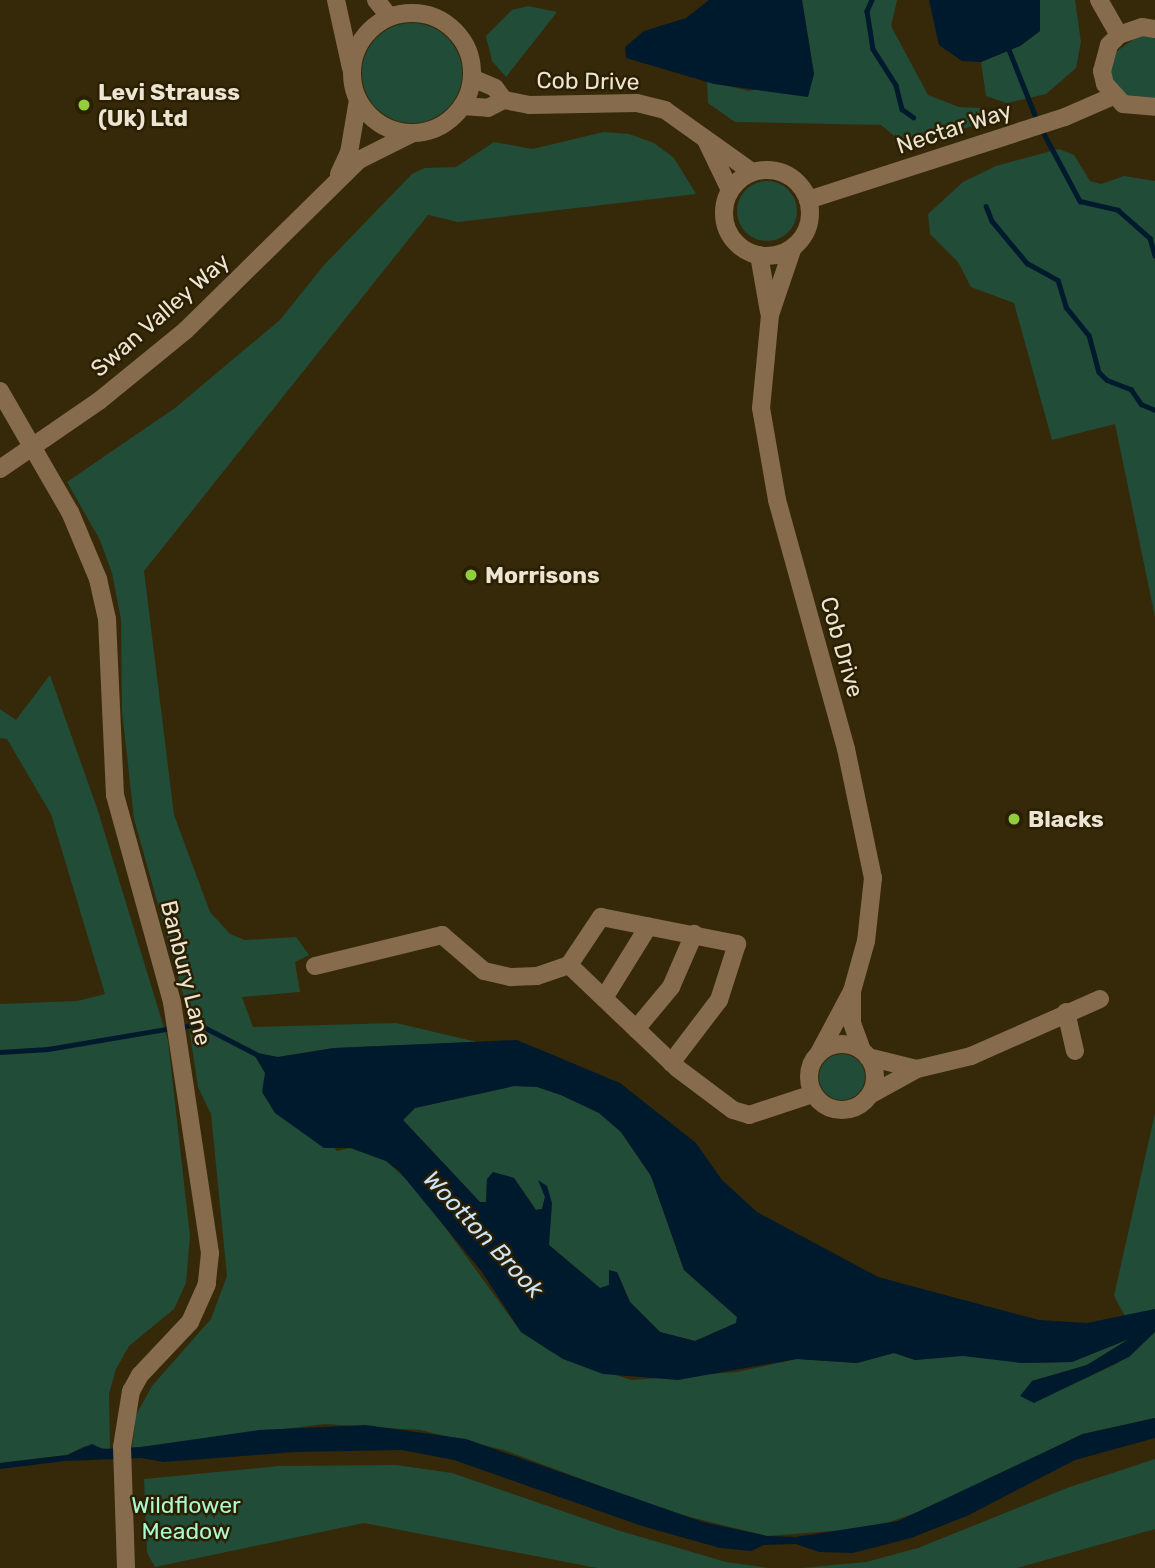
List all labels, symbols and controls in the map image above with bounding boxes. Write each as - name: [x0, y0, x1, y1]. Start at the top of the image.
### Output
- street label: Cob Drive: [536, 66, 640, 96]
- place label: Levi Strauss (Uk) Ltd: [98, 78, 240, 132]
- street label: Nectar Way: [892, 96, 1016, 160]
- marker: Levi Strauss (Uk) Ltd: [76, 97, 92, 113]
- street label: Swan Valley Way: [84, 247, 236, 383]
- place label: Morrisons: [485, 561, 600, 589]
- marker: Morrisons: [463, 567, 479, 583]
- street label: Cob Drive: [815, 594, 869, 700]
- place label: Blacks: [1028, 805, 1104, 833]
- marker: Blacks: [1006, 811, 1022, 827]
- street label: Banbury Lane: [155, 897, 217, 1049]
- water label: Wootton Brook: [417, 1165, 549, 1305]
- park label: Wildflower Meadow: [131, 1491, 241, 1545]

